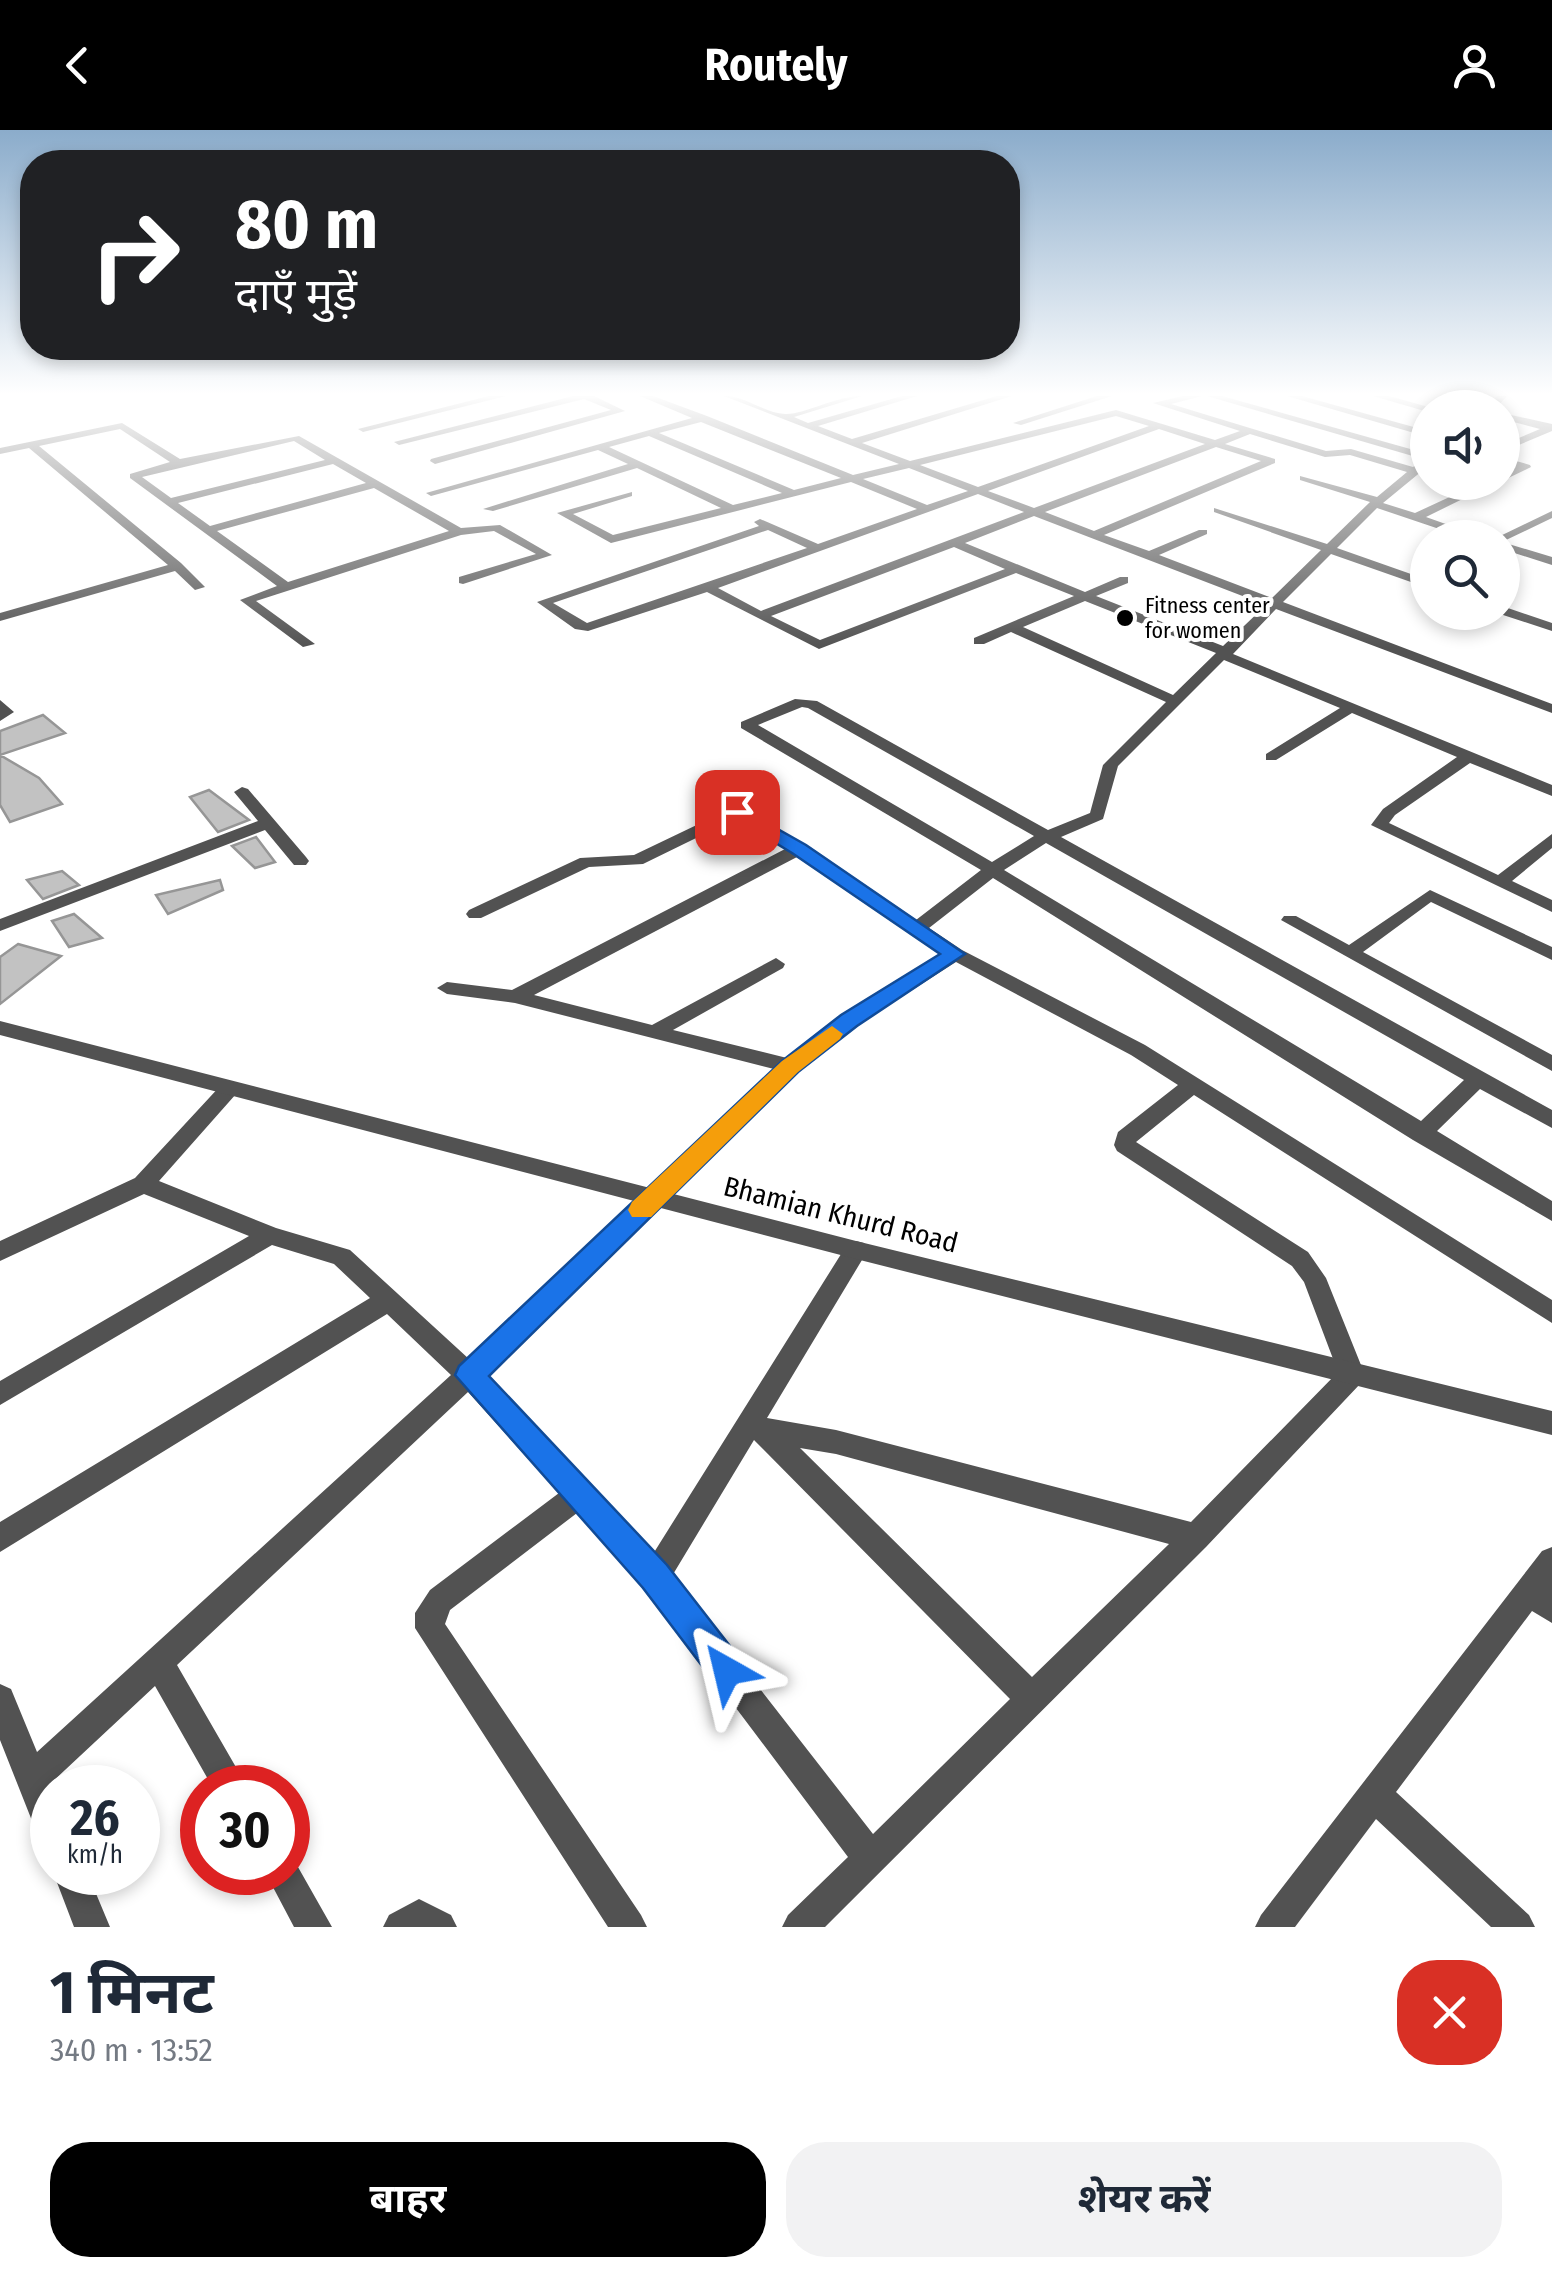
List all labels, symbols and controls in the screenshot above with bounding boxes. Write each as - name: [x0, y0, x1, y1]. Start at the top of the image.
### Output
- icon: back: [50, 38, 105, 93]
- text: Routely: [704, 38, 848, 92]
- icon: person: [1447, 38, 1502, 93]
- text: 80 m: [235, 183, 378, 267]
- icon: right: [70, 190, 200, 320]
- text: दाएँ मुड़ें: [235, 268, 357, 322]
- map controls: [1410, 390, 1520, 630]
- button: sound: [1410, 390, 1520, 500]
- button: search: [1410, 520, 1520, 630]
- place label: Fitness center for women: [1145, 592, 1270, 644]
- marker: Fitness center for women: [1114, 607, 1136, 629]
- pin: [695, 770, 780, 855]
- icon: arrive: [710, 785, 765, 840]
- street label: Bhamian Khurd Road: [720, 1169, 961, 1260]
- position arrow: [675, 1619, 779, 1723]
- speed limit sign: 30: [180, 1765, 310, 1895]
- text: 26: [70, 1788, 120, 1848]
- text: km/h: [67, 1840, 123, 1870]
- text: 1 मिनट: [50, 1957, 214, 2029]
- button: close: [1397, 1960, 1502, 2065]
- text: 340 m · 13:52: [50, 2031, 213, 2069]
- button: बाहर: [50, 2142, 766, 2257]
- button: शेयर करें: [786, 2142, 1502, 2257]

